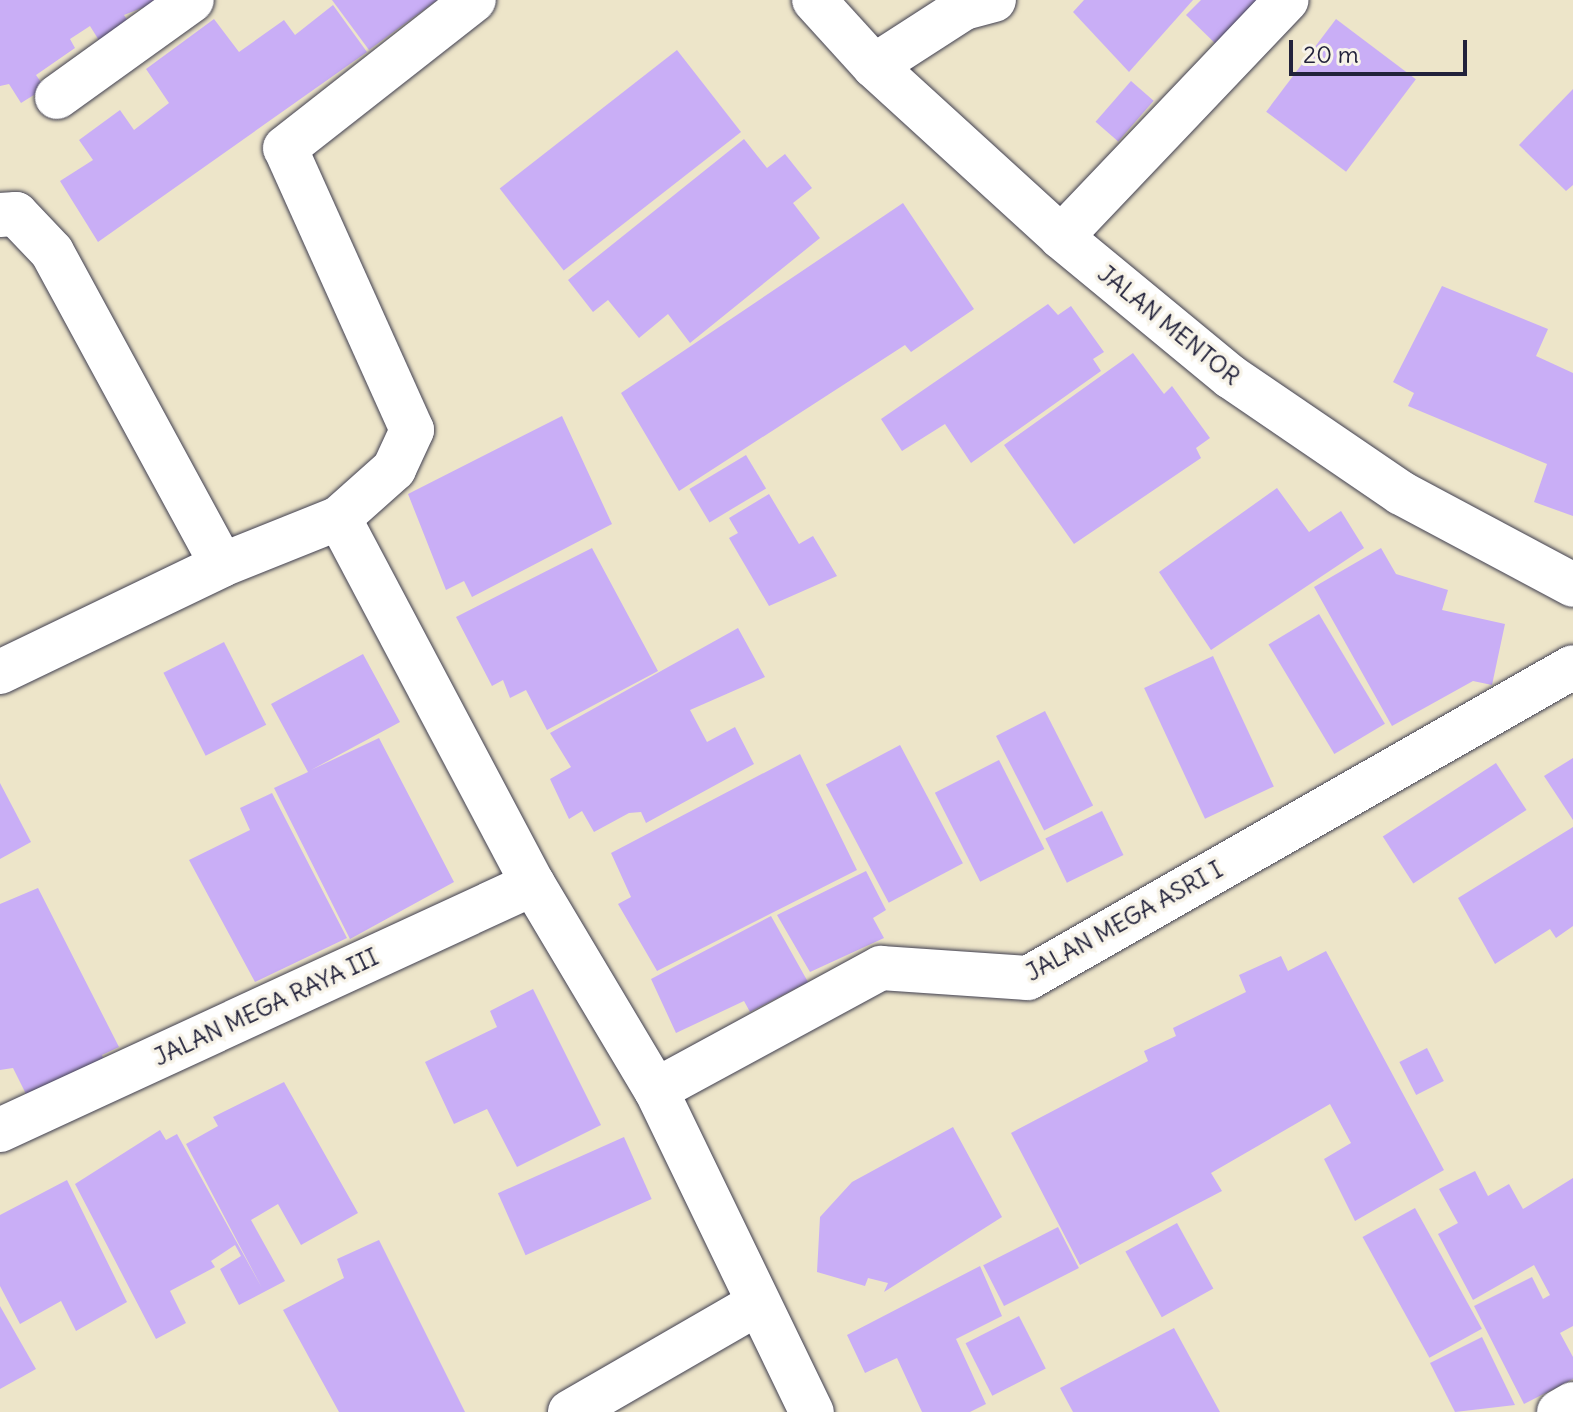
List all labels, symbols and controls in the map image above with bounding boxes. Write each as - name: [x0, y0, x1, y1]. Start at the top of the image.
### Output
- scale bar: [1293, 24, 1471, 74]
- text: 20 m: [1303, 39, 1359, 69]
- street label: JALAN MENTOR: [1092, 259, 1246, 391]
- street label: JALAN MEGA ASRI I: [1020, 855, 1228, 987]
- street label: JALAN MEGA RAYA III: [149, 942, 383, 1072]

